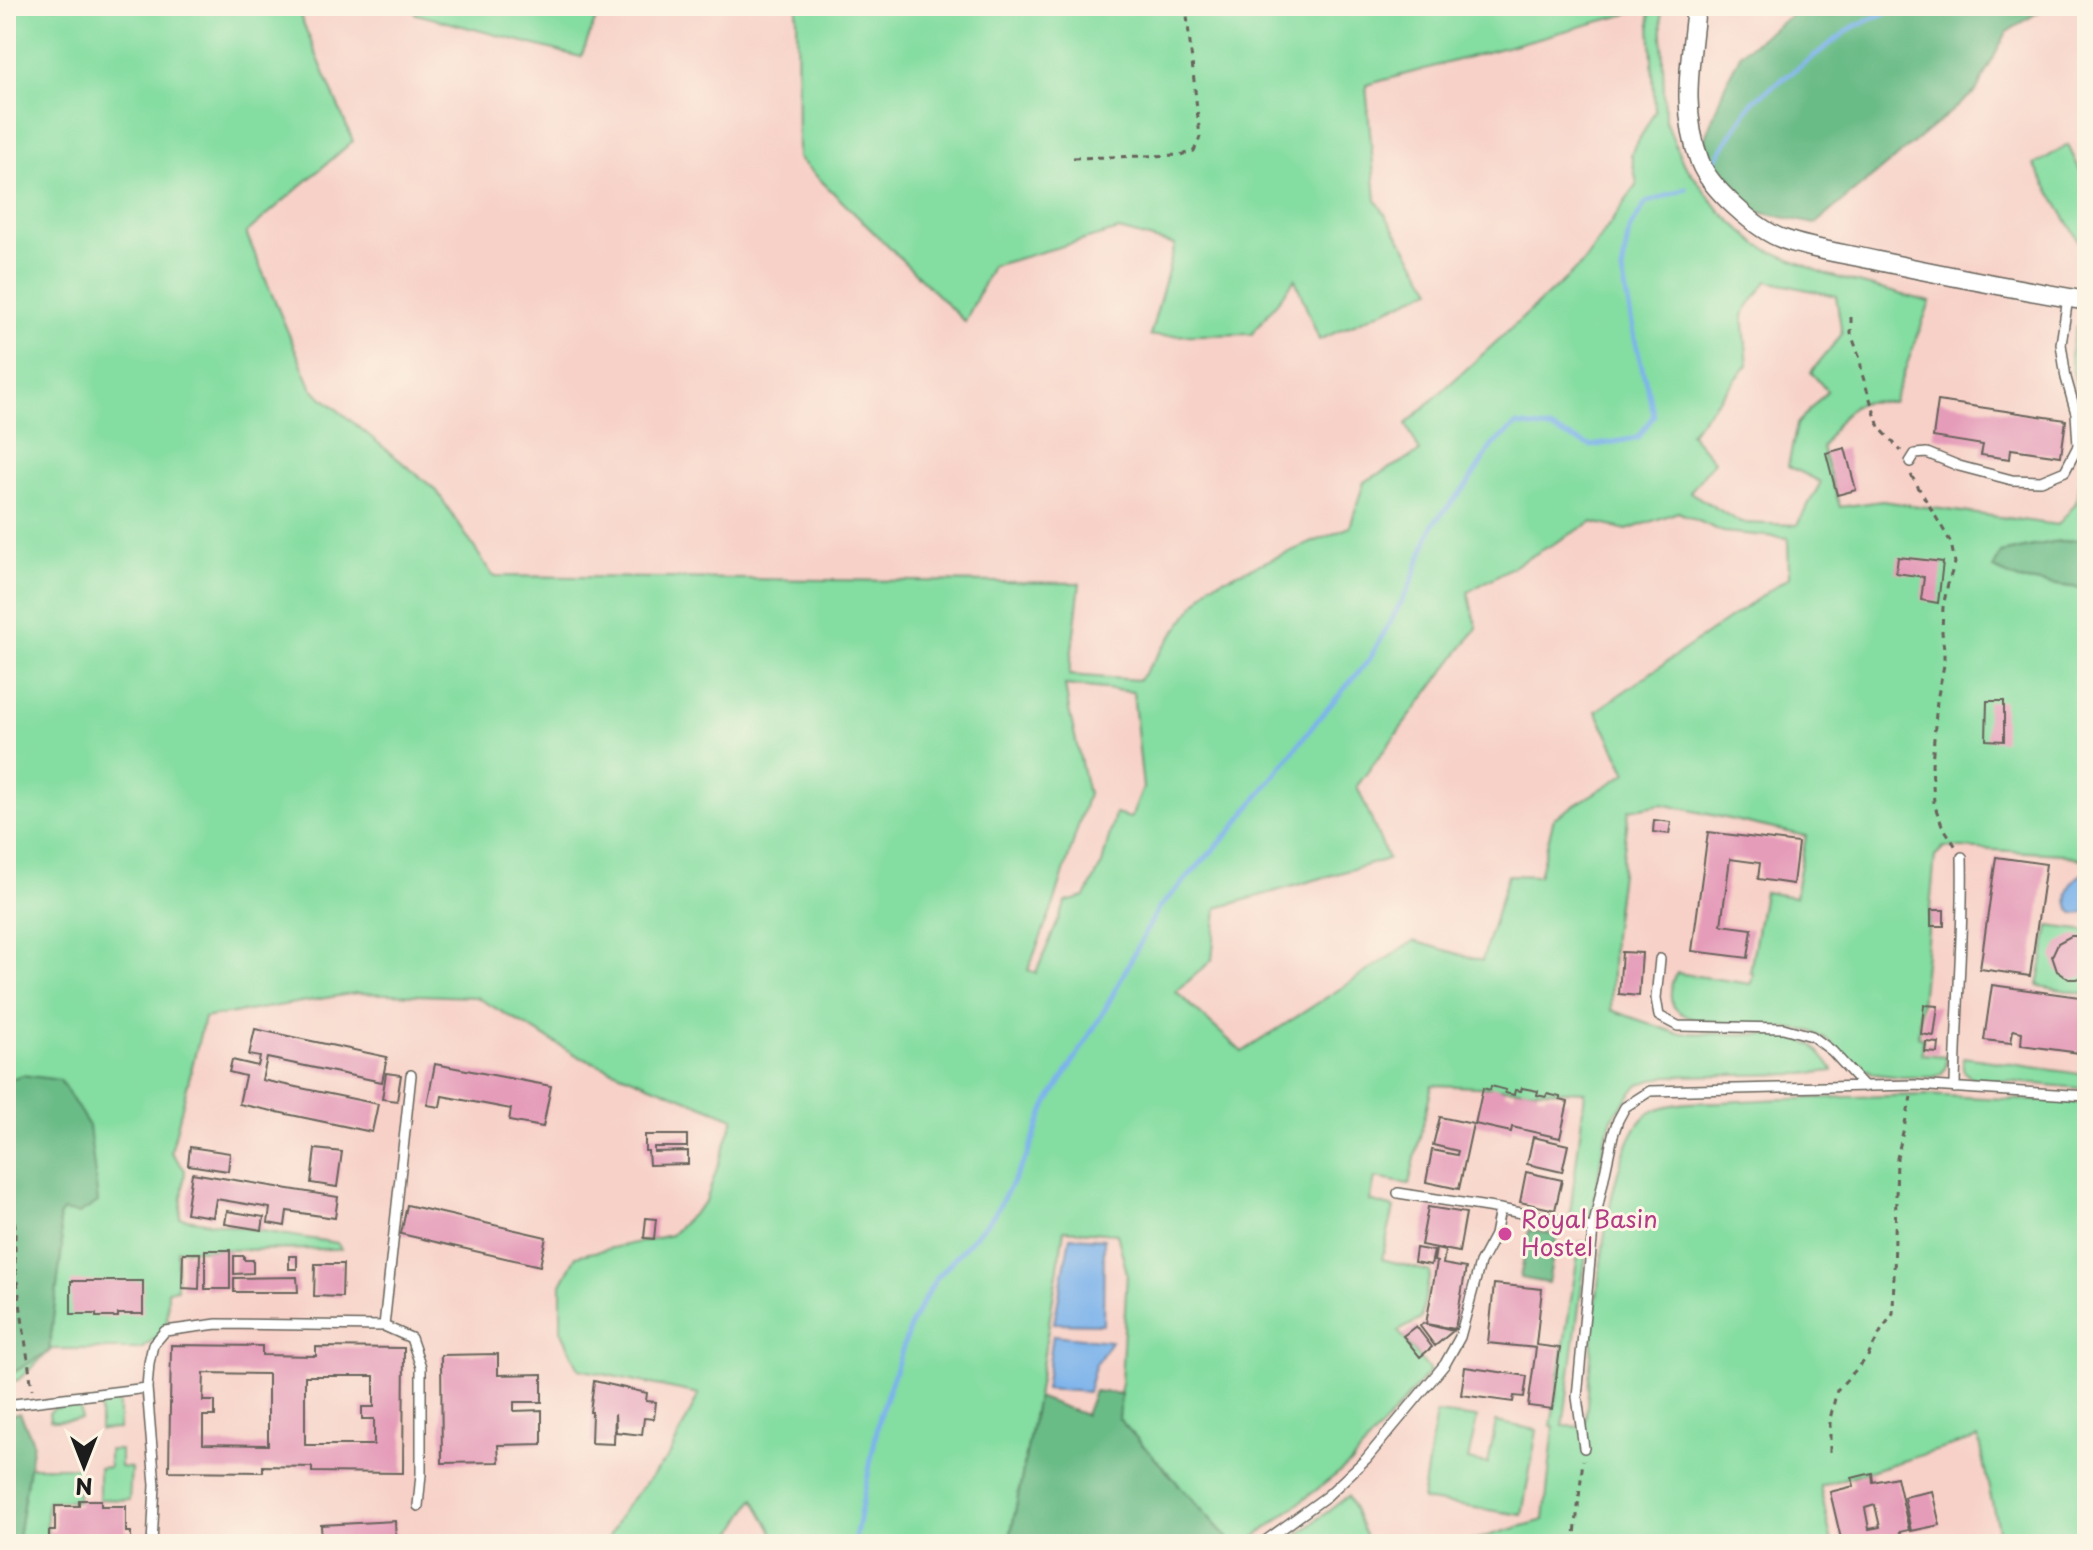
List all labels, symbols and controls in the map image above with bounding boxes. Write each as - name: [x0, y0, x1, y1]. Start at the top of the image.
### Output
- place label: Royal Basin Hostel: [1521, 1200, 1658, 1264]
- marker: Royal Basin Hostel: [1496, 1225, 1514, 1243]
- north arrow: [44, 1426, 124, 1506]
- text: N: [75, 1471, 93, 1504]

